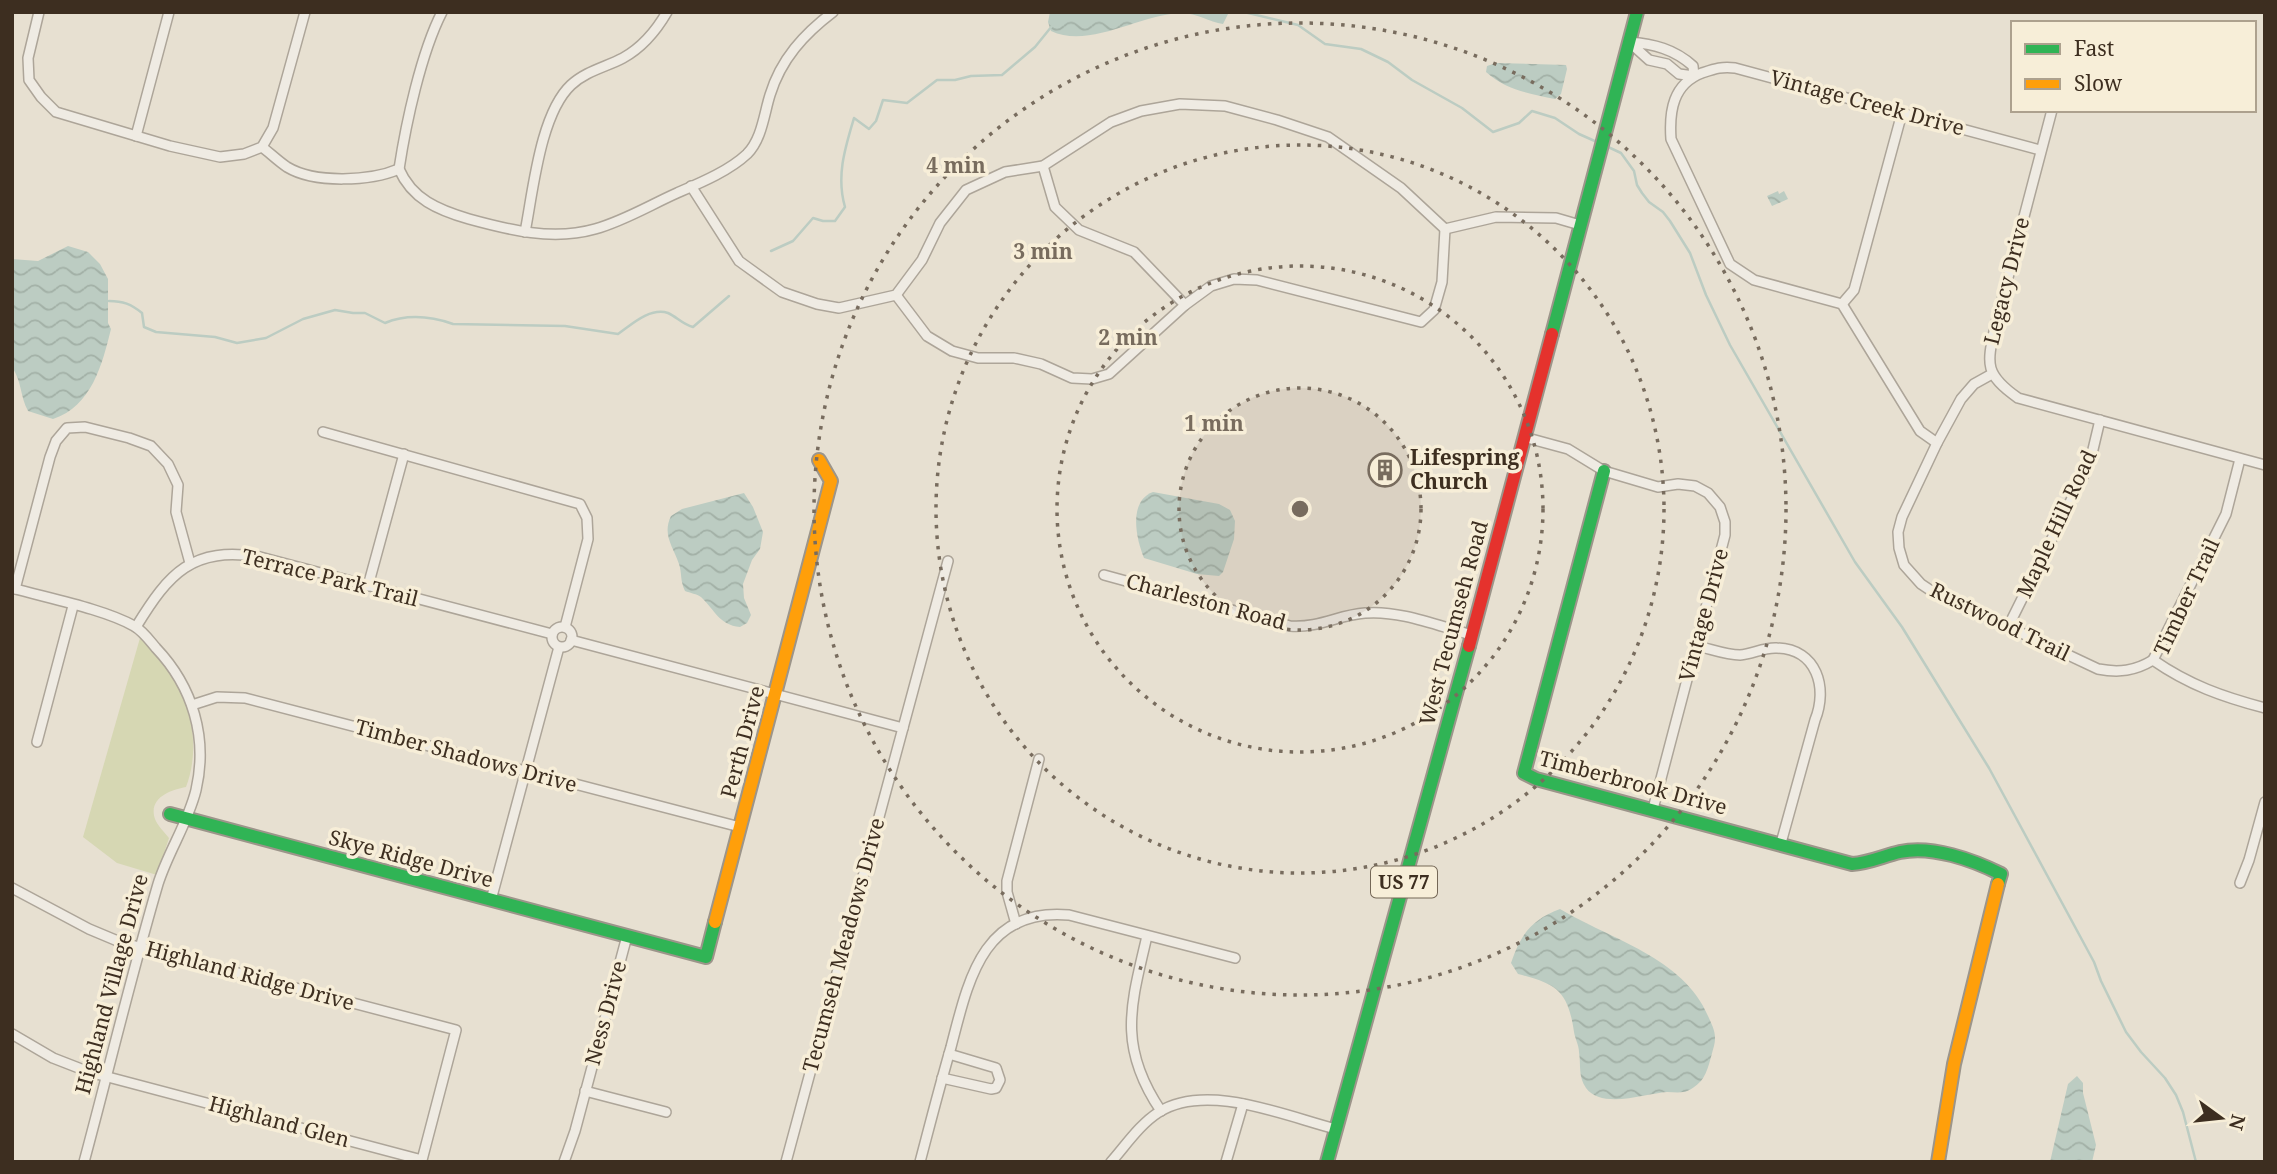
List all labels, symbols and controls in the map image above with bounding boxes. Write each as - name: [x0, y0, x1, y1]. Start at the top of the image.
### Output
- legend: [2011, 21, 2256, 112]
- text: Fast: [2074, 34, 2114, 62]
- street label: Vintage Creek Drive: [1767, 63, 1967, 141]
- text: Slow: [2074, 69, 2123, 97]
- text: 4 min: [926, 151, 986, 179]
- street label: Legacy Drive: [1977, 214, 2035, 347]
- text: 3 min: [1013, 237, 1073, 265]
- text: 2 min: [1098, 323, 1158, 351]
- text: 1 min: [1184, 409, 1244, 437]
- place label: Lifespring Church: [1410, 443, 1520, 495]
- street label: Maple Hill Road: [2010, 445, 2103, 602]
- building icon: Lifespring Church: [1366, 451, 1404, 489]
- centre of rings: [1288, 497, 1312, 521]
- street label: West Tecumseh Road: [1412, 517, 1494, 728]
- street label: Timber Trail: [2147, 533, 2226, 660]
- street label: Terrace Park Trail: [239, 542, 422, 613]
- street label: Vintage Drive: [1672, 545, 1734, 684]
- street label: Charleston Road: [1123, 566, 1289, 636]
- street label: Rustwood Trail: [1926, 575, 2075, 667]
- street label: Perth Drive: [714, 682, 770, 801]
- street label: Timber Shadows Drive: [352, 712, 580, 798]
- street label: Timberbrook Drive: [1536, 743, 1730, 821]
- street label: Tecumseh Meadows Drive: [796, 815, 890, 1075]
- street label: Skye Ridge Drive: [326, 823, 496, 893]
- road number: US 77: [1371, 866, 1437, 898]
- street label: Highland Village Drive: [68, 870, 154, 1097]
- street label: Highland Ridge Drive: [143, 934, 358, 1016]
- street label: Ness Drive: [578, 957, 632, 1068]
- north arrow: [2186, 1083, 2256, 1153]
- street label: Highland Glen: [206, 1089, 353, 1153]
- text: N: [2223, 1112, 2252, 1133]

